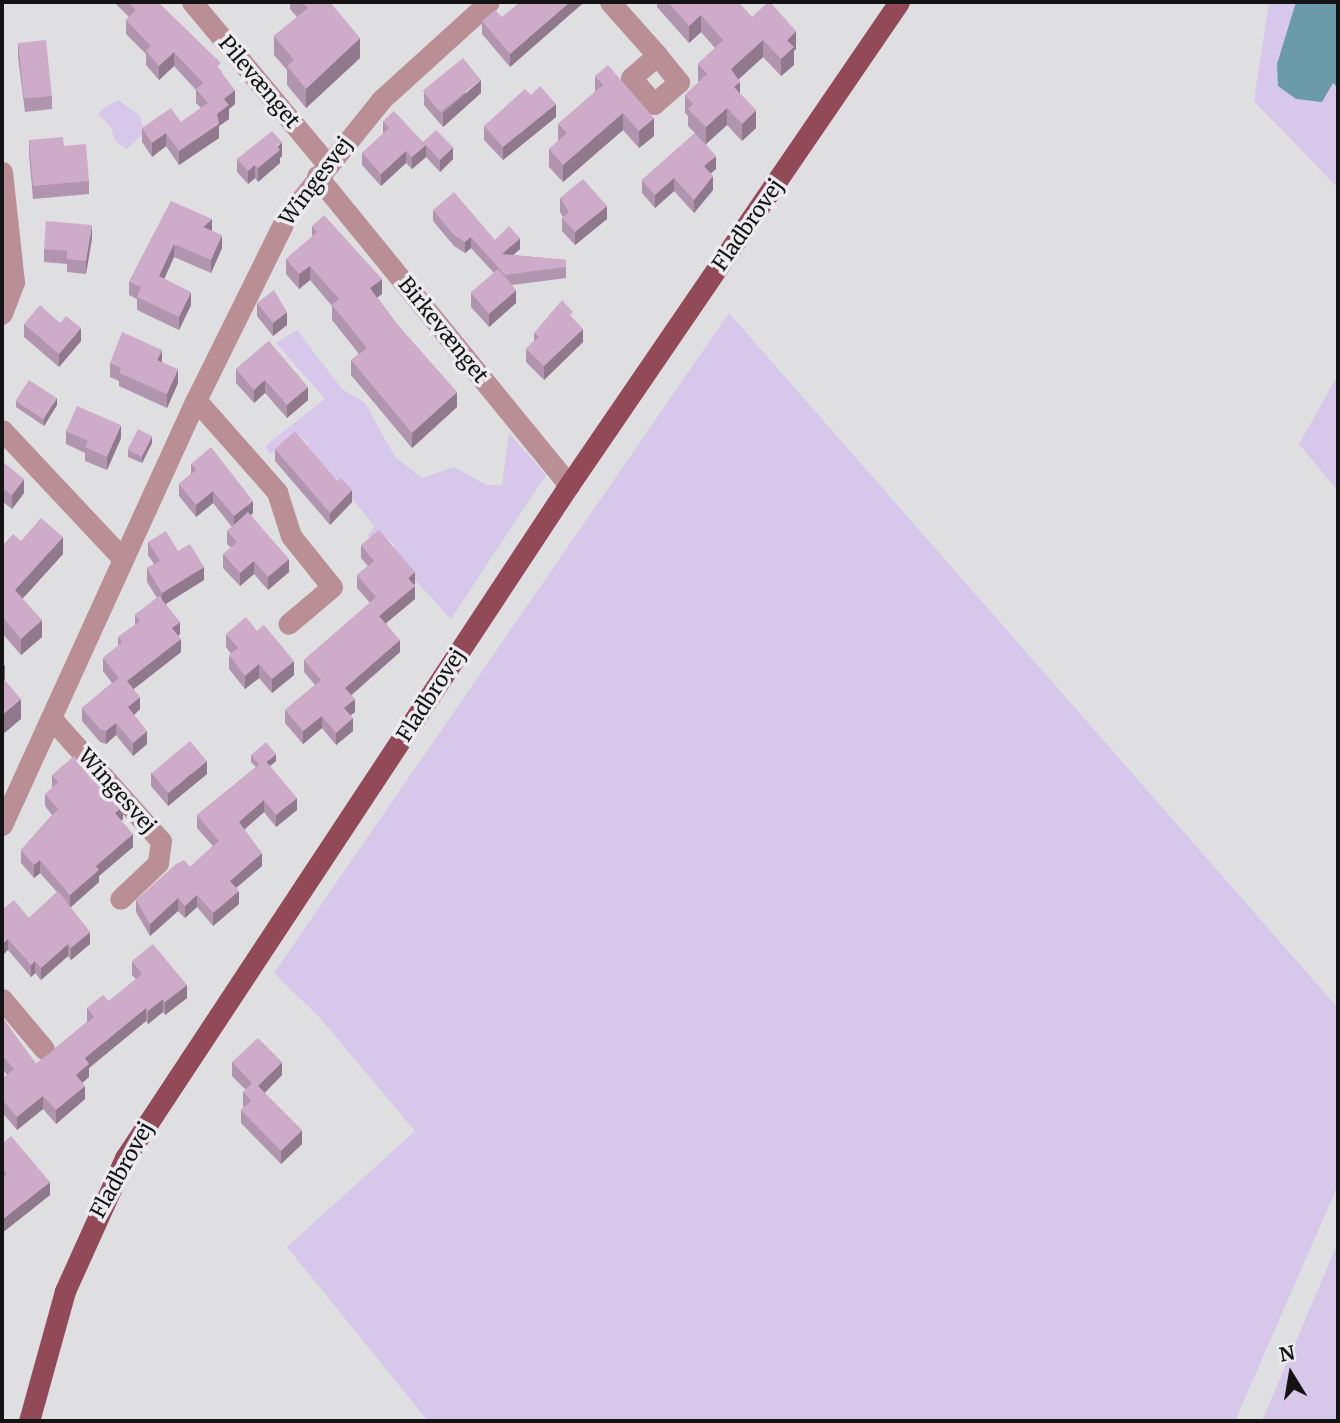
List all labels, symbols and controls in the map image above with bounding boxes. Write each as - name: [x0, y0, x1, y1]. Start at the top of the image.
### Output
- street label: Pilevænget: [213, 31, 305, 133]
- street label: Wingesvej: [275, 132, 357, 230]
- street label: Fladbrovej: [707, 174, 789, 276]
- street label: Birkevænget: [393, 272, 493, 388]
- street label: Fladbrovej: [392, 644, 470, 746]
- street label: Wingesvej: [73, 744, 161, 838]
- street label: Fladbrovej: [85, 1117, 159, 1223]
- north arrow: [1256, 1339, 1326, 1409]
- text: N: [1277, 1340, 1297, 1367]

